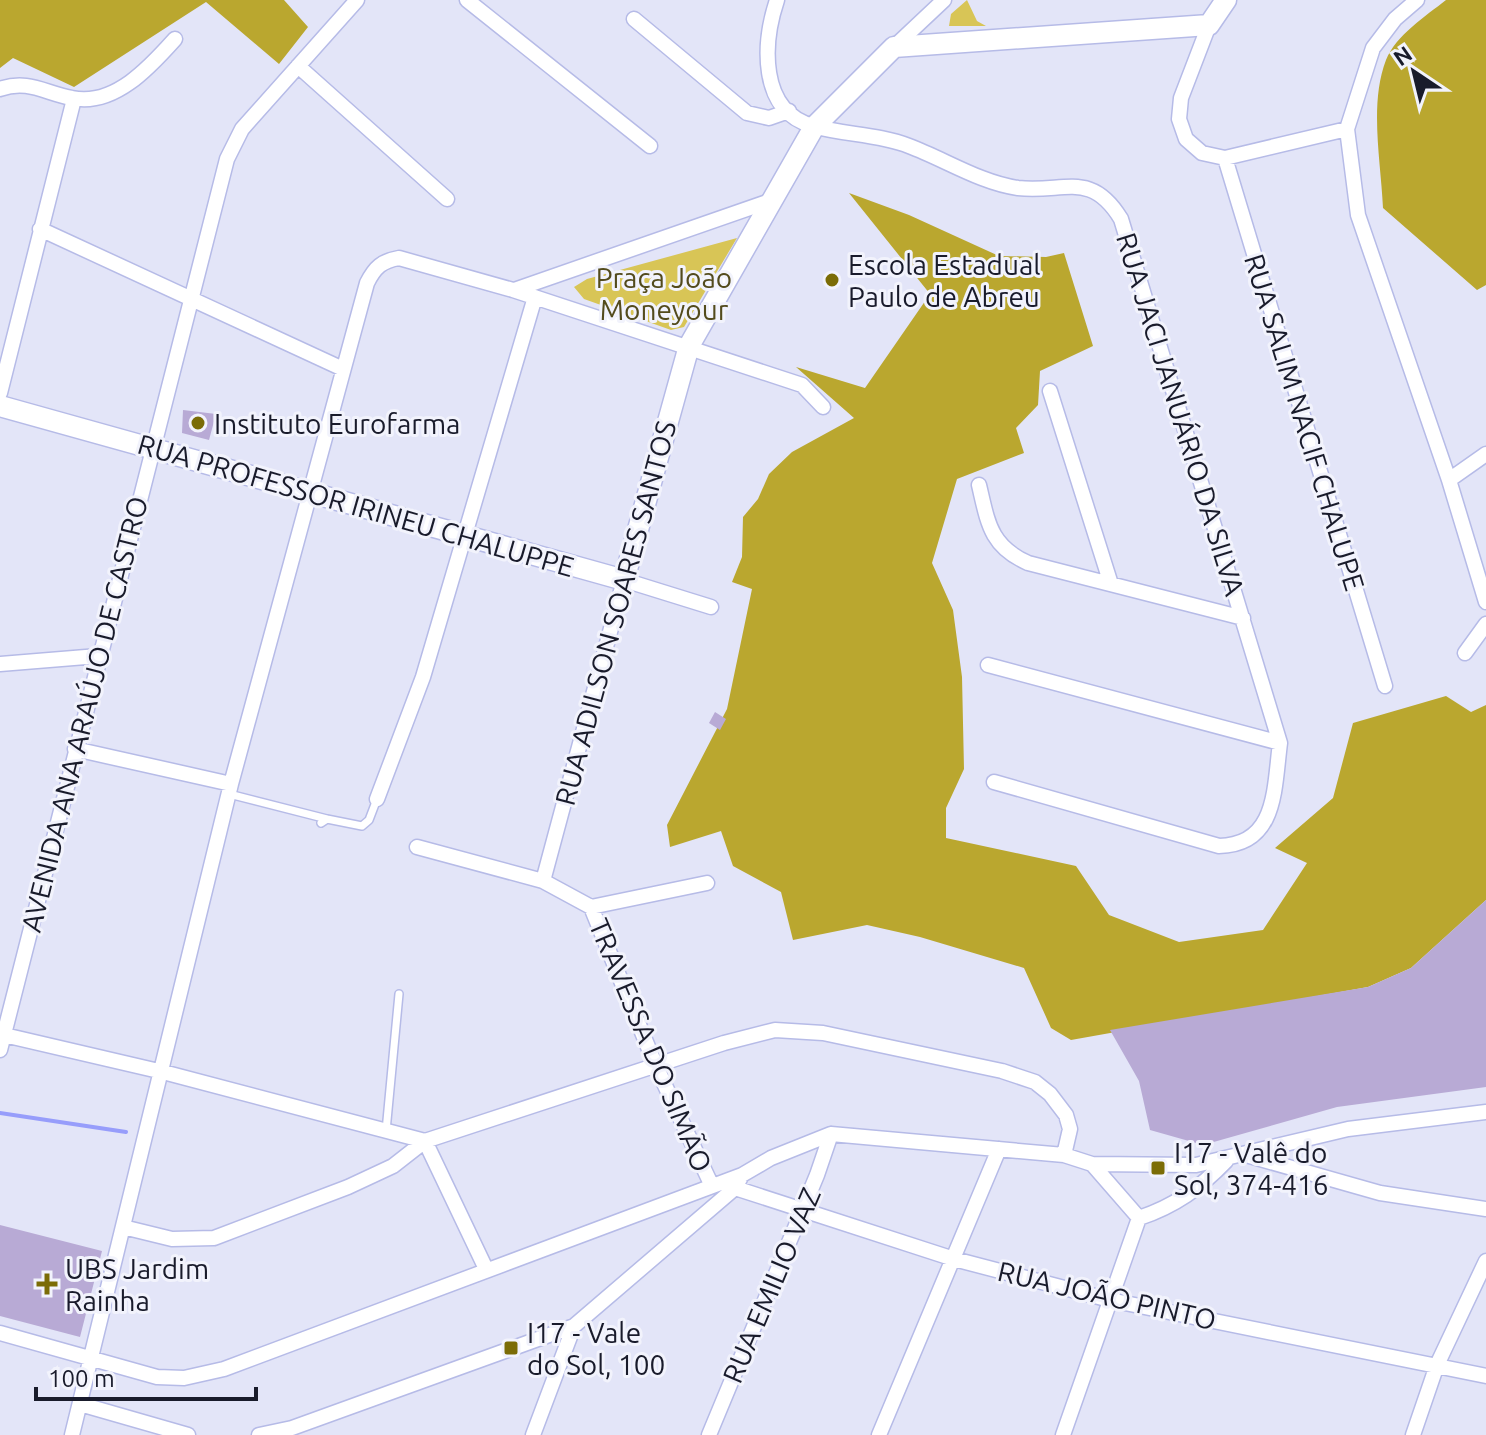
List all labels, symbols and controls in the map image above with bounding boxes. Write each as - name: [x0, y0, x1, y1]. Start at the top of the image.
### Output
- north arrow: [1374, 32, 1454, 112]
- text: N: [1388, 40, 1416, 70]
- street label: RUA JACI JANUÁRIO DA SILVA: [1111, 229, 1252, 599]
- place label: Escola Estadual Paulo de Abreu: [848, 249, 1041, 312]
- street label: RUA SALIM NACIF CHALUPE: [1239, 250, 1371, 594]
- park label: Praça João Moneyour: [596, 262, 732, 325]
- marker: Escola Estadual Paulo de Abreu: [823, 271, 841, 289]
- place label: Instituto Eurofarma: [214, 408, 461, 439]
- marker: Instituto Eurofarma: [189, 414, 207, 432]
- street label: RUA ADILSON SOARES SANTOS: [549, 417, 681, 809]
- street label: RUA PROFESSOR IRINEU CHALUPPE: [134, 428, 578, 582]
- street label: AVENIDA ANA ARAÚJO DE CASTRO: [14, 493, 153, 935]
- street label: TRAVESSA DO SIMÃO: [584, 914, 718, 1176]
- place label: I17 - Valê do Sol, 374-416: [1174, 1137, 1329, 1200]
- marker: I17 - Valê do Sol, 374-416: [1149, 1159, 1167, 1177]
- street label: RUA EMILIO VAZ: [716, 1183, 826, 1387]
- place label: UBS Jardim Rainha: [65, 1253, 209, 1316]
- street label: RUA JOÃO PINTO: [995, 1255, 1219, 1335]
- marker: UBS Jardim Rainha: [36, 1273, 58, 1295]
- place label: I17 - Vale do Sol, 100: [527, 1317, 665, 1380]
- marker: I17 - Vale do Sol, 100: [502, 1339, 520, 1357]
- scale bar: [36, 1351, 256, 1401]
- text: 100 m: [48, 1365, 115, 1392]

